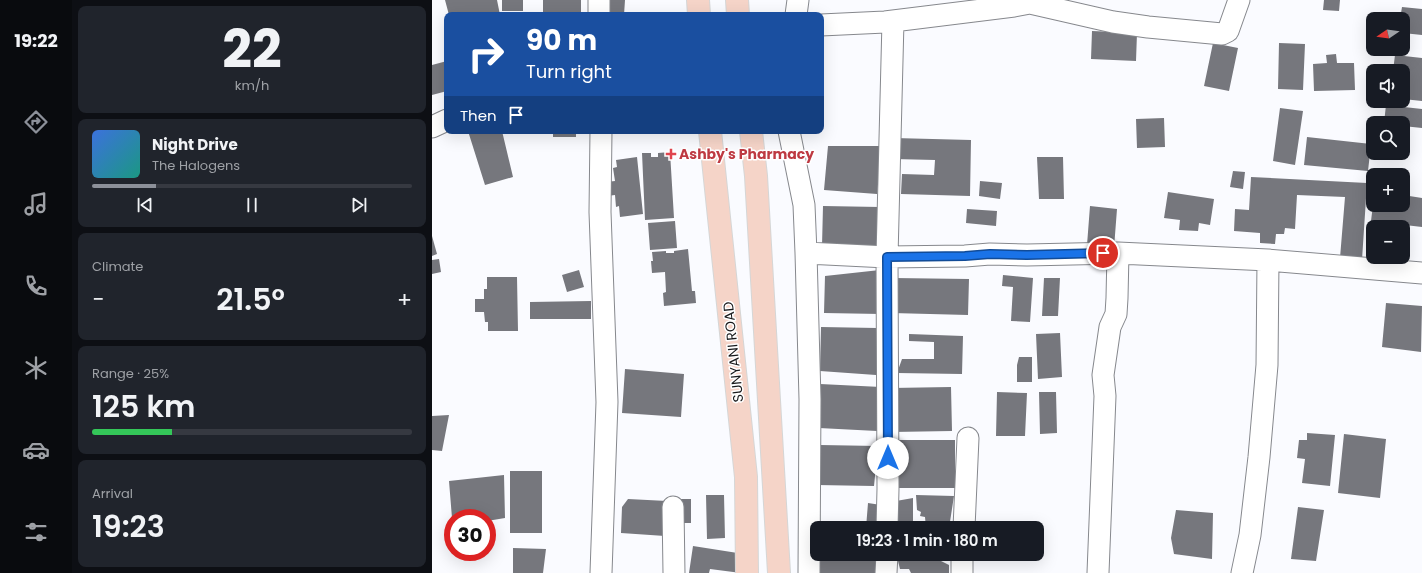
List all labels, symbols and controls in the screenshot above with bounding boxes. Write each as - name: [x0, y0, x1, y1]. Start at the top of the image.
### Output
- north arrow: [1366, 12, 1410, 56]
- map controls: [1366, 12, 1410, 264]
- text: 22: [222, 13, 282, 86]
- text: 90 m: [526, 21, 597, 60]
- text: 19:22: [14, 28, 58, 53]
- icon: right: [460, 28, 512, 80]
- text: Turn right: [526, 59, 612, 84]
- button: sound: [1366, 64, 1410, 108]
- text: km/h: [235, 76, 269, 95]
- icon: arrive: [505, 104, 527, 126]
- text: Then: [460, 105, 497, 126]
- icon: directions: [22, 108, 50, 136]
- button: search: [1366, 116, 1410, 160]
- text: Night Drive: [152, 134, 238, 155]
- place label: Ashby's Pharmacy: [679, 144, 814, 164]
- marker: Ashby's Pharmacy: [666, 149, 676, 159]
- text: The Halogens: [152, 156, 240, 175]
- button: +: [1366, 168, 1410, 212]
- icon: music: [22, 190, 50, 218]
- icon: previous: [134, 194, 156, 216]
- icon: pause: [241, 194, 263, 216]
- icon: next: [348, 194, 370, 216]
- button: −: [1366, 220, 1410, 264]
- pin: [1086, 236, 1120, 270]
- icon: arrive: [1092, 242, 1114, 264]
- text: Climate: [92, 257, 143, 276]
- icon: phone: [22, 272, 50, 300]
- text: 21.5°: [216, 278, 285, 321]
- text: −: [92, 284, 104, 315]
- text: +: [397, 284, 412, 315]
- street label: SUNYANI ROAD: [718, 301, 748, 403]
- icon: climate: [22, 354, 50, 382]
- text: Range · 25%: [92, 364, 169, 383]
- text: 125 km: [92, 385, 196, 428]
- icon: car: [22, 436, 50, 464]
- position arrow: [867, 437, 909, 479]
- text: Arrival: [92, 484, 133, 503]
- text: 19:23: [92, 505, 165, 548]
- speed limit sign: 30: [444, 509, 496, 561]
- icon: filters: [22, 518, 50, 546]
- text: 19:23 · 1 min · 180 m: [856, 530, 998, 551]

